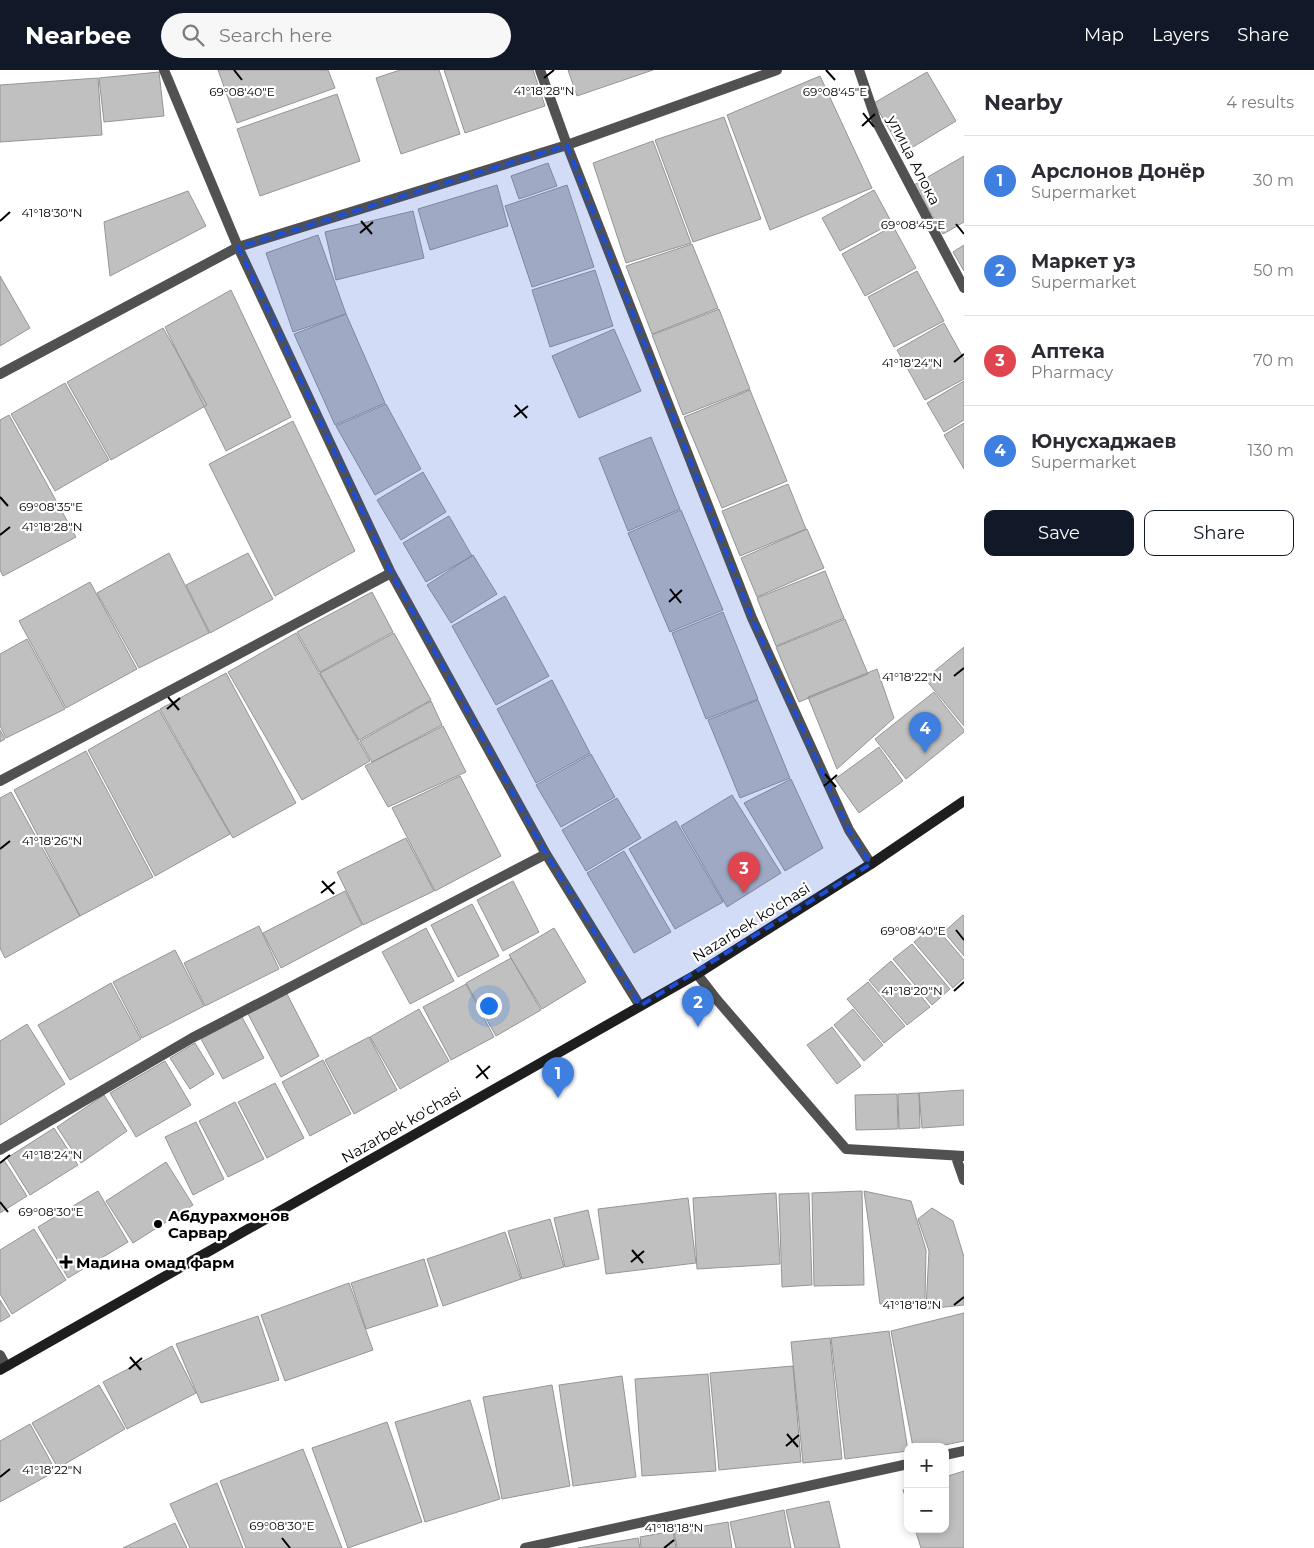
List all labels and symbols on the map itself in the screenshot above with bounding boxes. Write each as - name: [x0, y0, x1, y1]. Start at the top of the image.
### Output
- text: 41°18'28"N: [514, 83, 574, 98]
- text: 69°08'40"E: [209, 84, 275, 99]
- text: 69°08'45"E: [803, 84, 867, 99]
- street label: улица Алока: [883, 111, 945, 208]
- text: 41°18'30"N: [21, 205, 83, 220]
- text: 69°08'45"E: [881, 217, 945, 232]
- text: 41°18'24"N: [882, 355, 942, 370]
- text: 69°08'35"E: [19, 499, 83, 514]
- text: 41°18'28"N: [22, 519, 82, 534]
- text: 41°18'22"N: [882, 669, 942, 684]
- pin: 4: [909, 712, 941, 753]
- text: 41°18'26"N: [22, 833, 82, 848]
- pin: 3: [728, 852, 760, 893]
- street label: Nazarbek ko'chasi: [689, 878, 813, 966]
- text: 69°08'40"E: [880, 923, 946, 938]
- text: 41°18'20"N: [881, 983, 943, 998]
- pin: 2: [682, 986, 714, 1027]
- your location: [476, 993, 502, 1019]
- pin: 1: [542, 1057, 574, 1098]
- street label: Nazarbek ko'chasi: [338, 1083, 464, 1167]
- text: 41°18'24"N: [22, 1147, 82, 1162]
- text: 69°08'30"E: [18, 1204, 84, 1219]
- place label: Абдурахмонов Сарвар: [168, 1206, 289, 1242]
- marker: Абдурахмонов Сарвар: [152, 1218, 164, 1230]
- place label: Мадина омад фарм: [76, 1253, 235, 1272]
- marker: Мадина омад фарм: [60, 1256, 72, 1268]
- text: 41°18'18"N: [883, 1297, 941, 1312]
- text: 41°18'22"N: [22, 1462, 82, 1477]
- text: 69°08'30"E: [249, 1518, 315, 1533]
- text: 41°18'18"N: [645, 1520, 703, 1535]

